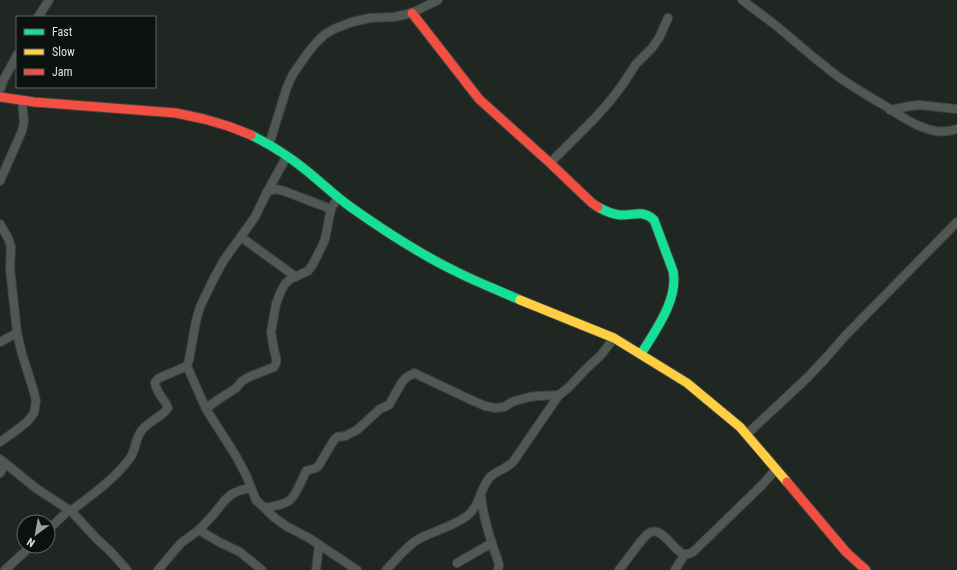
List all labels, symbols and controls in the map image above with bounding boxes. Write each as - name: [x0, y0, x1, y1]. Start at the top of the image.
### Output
- legend: [16, 16, 156, 88]
- text: Fast: [52, 25, 73, 39]
- text: Slow: [52, 45, 75, 59]
- text: Jam: [52, 65, 73, 79]
- north arrow: [16, 514, 56, 554]
- text: N: [24, 535, 37, 549]

